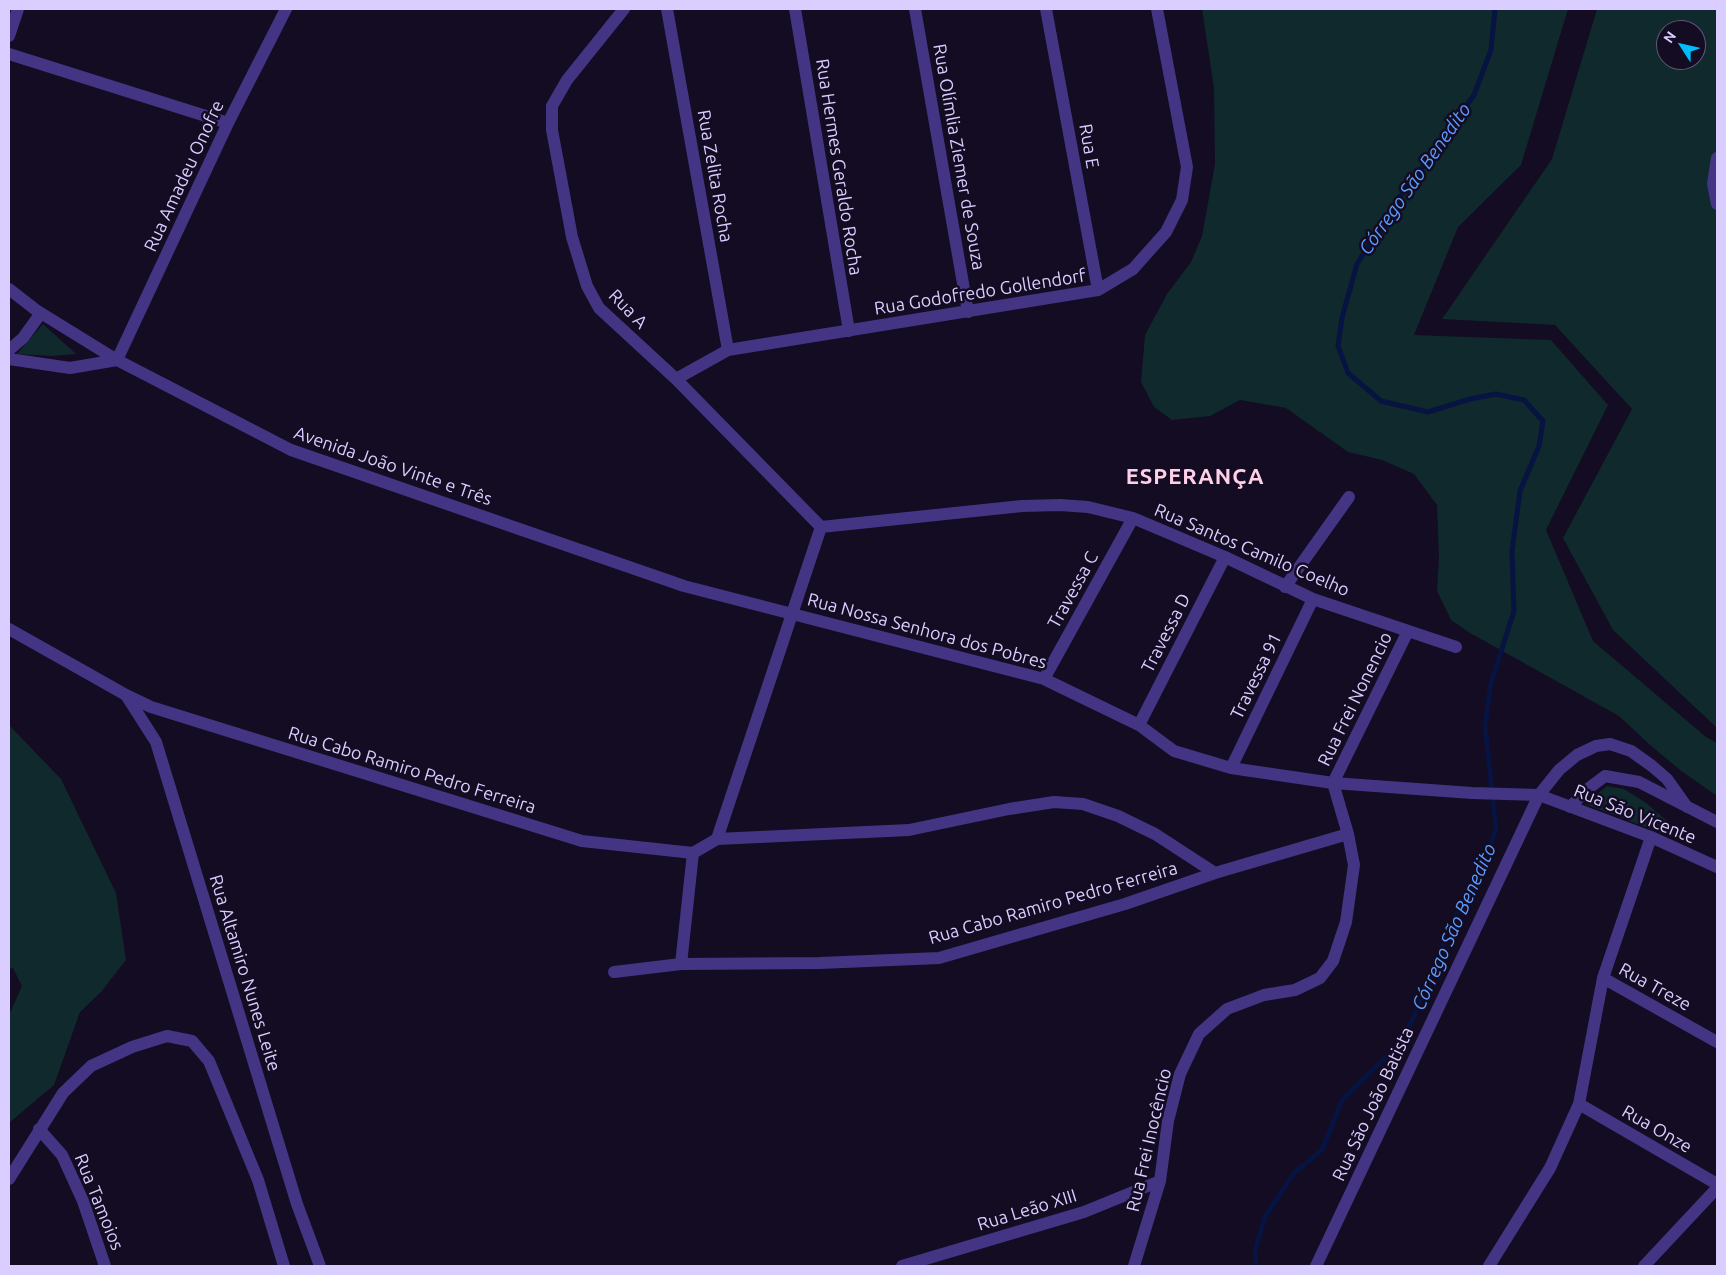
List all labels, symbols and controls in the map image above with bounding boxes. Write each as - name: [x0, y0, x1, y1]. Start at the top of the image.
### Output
- north arrow: [1656, 20, 1706, 70]
- text: N: [1660, 28, 1679, 46]
- street label: Rua Olímlia Ziemer de Souza: [928, 42, 990, 272]
- street label: Rua Hermes Geraldo Rocha: [811, 57, 867, 277]
- street label: Rua Amadeu Onofre: [139, 97, 229, 255]
- water label: Córrego São Benedito: [1354, 99, 1476, 259]
- street label: Rua Zelita Rocha: [693, 108, 737, 244]
- street label: Rua E: [1074, 122, 1104, 170]
- street label: Rua Godofredo Gollendorf: [873, 265, 1087, 319]
- street label: Rua A: [604, 285, 652, 333]
- street label: Avenida João Vinte e Três: [291, 422, 495, 510]
- district label: ESPERANÇA: [1125, 464, 1265, 490]
- street label: Rua Santos Camilo Coelho: [1151, 499, 1353, 601]
- street label: Travessa C: [1043, 548, 1103, 632]
- street label: Rua Nossa Senhora dos Pobres: [805, 589, 1049, 673]
- street label: Travessa D: [1137, 590, 1195, 676]
- street label: Rua Frei Nonencio: [1313, 628, 1397, 770]
- street label: Travessa 91: [1226, 629, 1286, 723]
- street label: Rua Cabo Ramiro Pedro Ferreira: [286, 722, 538, 818]
- street label: Rua São Vicente: [1571, 780, 1699, 848]
- water label: Córrego São Benedito: [1407, 840, 1501, 1014]
- street label: Rua Cabo Ramiro Pedro Ferreira: [926, 857, 1180, 949]
- street label: Rua Altamiro Nunes Leite: [205, 872, 285, 1074]
- street label: Rua Treze: [1615, 958, 1695, 1016]
- street label: Rua São João Batista: [1328, 1023, 1418, 1185]
- street label: Rua Frei Inocêncio: [1122, 1066, 1176, 1214]
- street label: Rua Onze: [1618, 1100, 1696, 1158]
- street label: Rua Tamoios: [70, 1151, 128, 1253]
- street label: Rua Leão XIII: [975, 1185, 1079, 1235]

